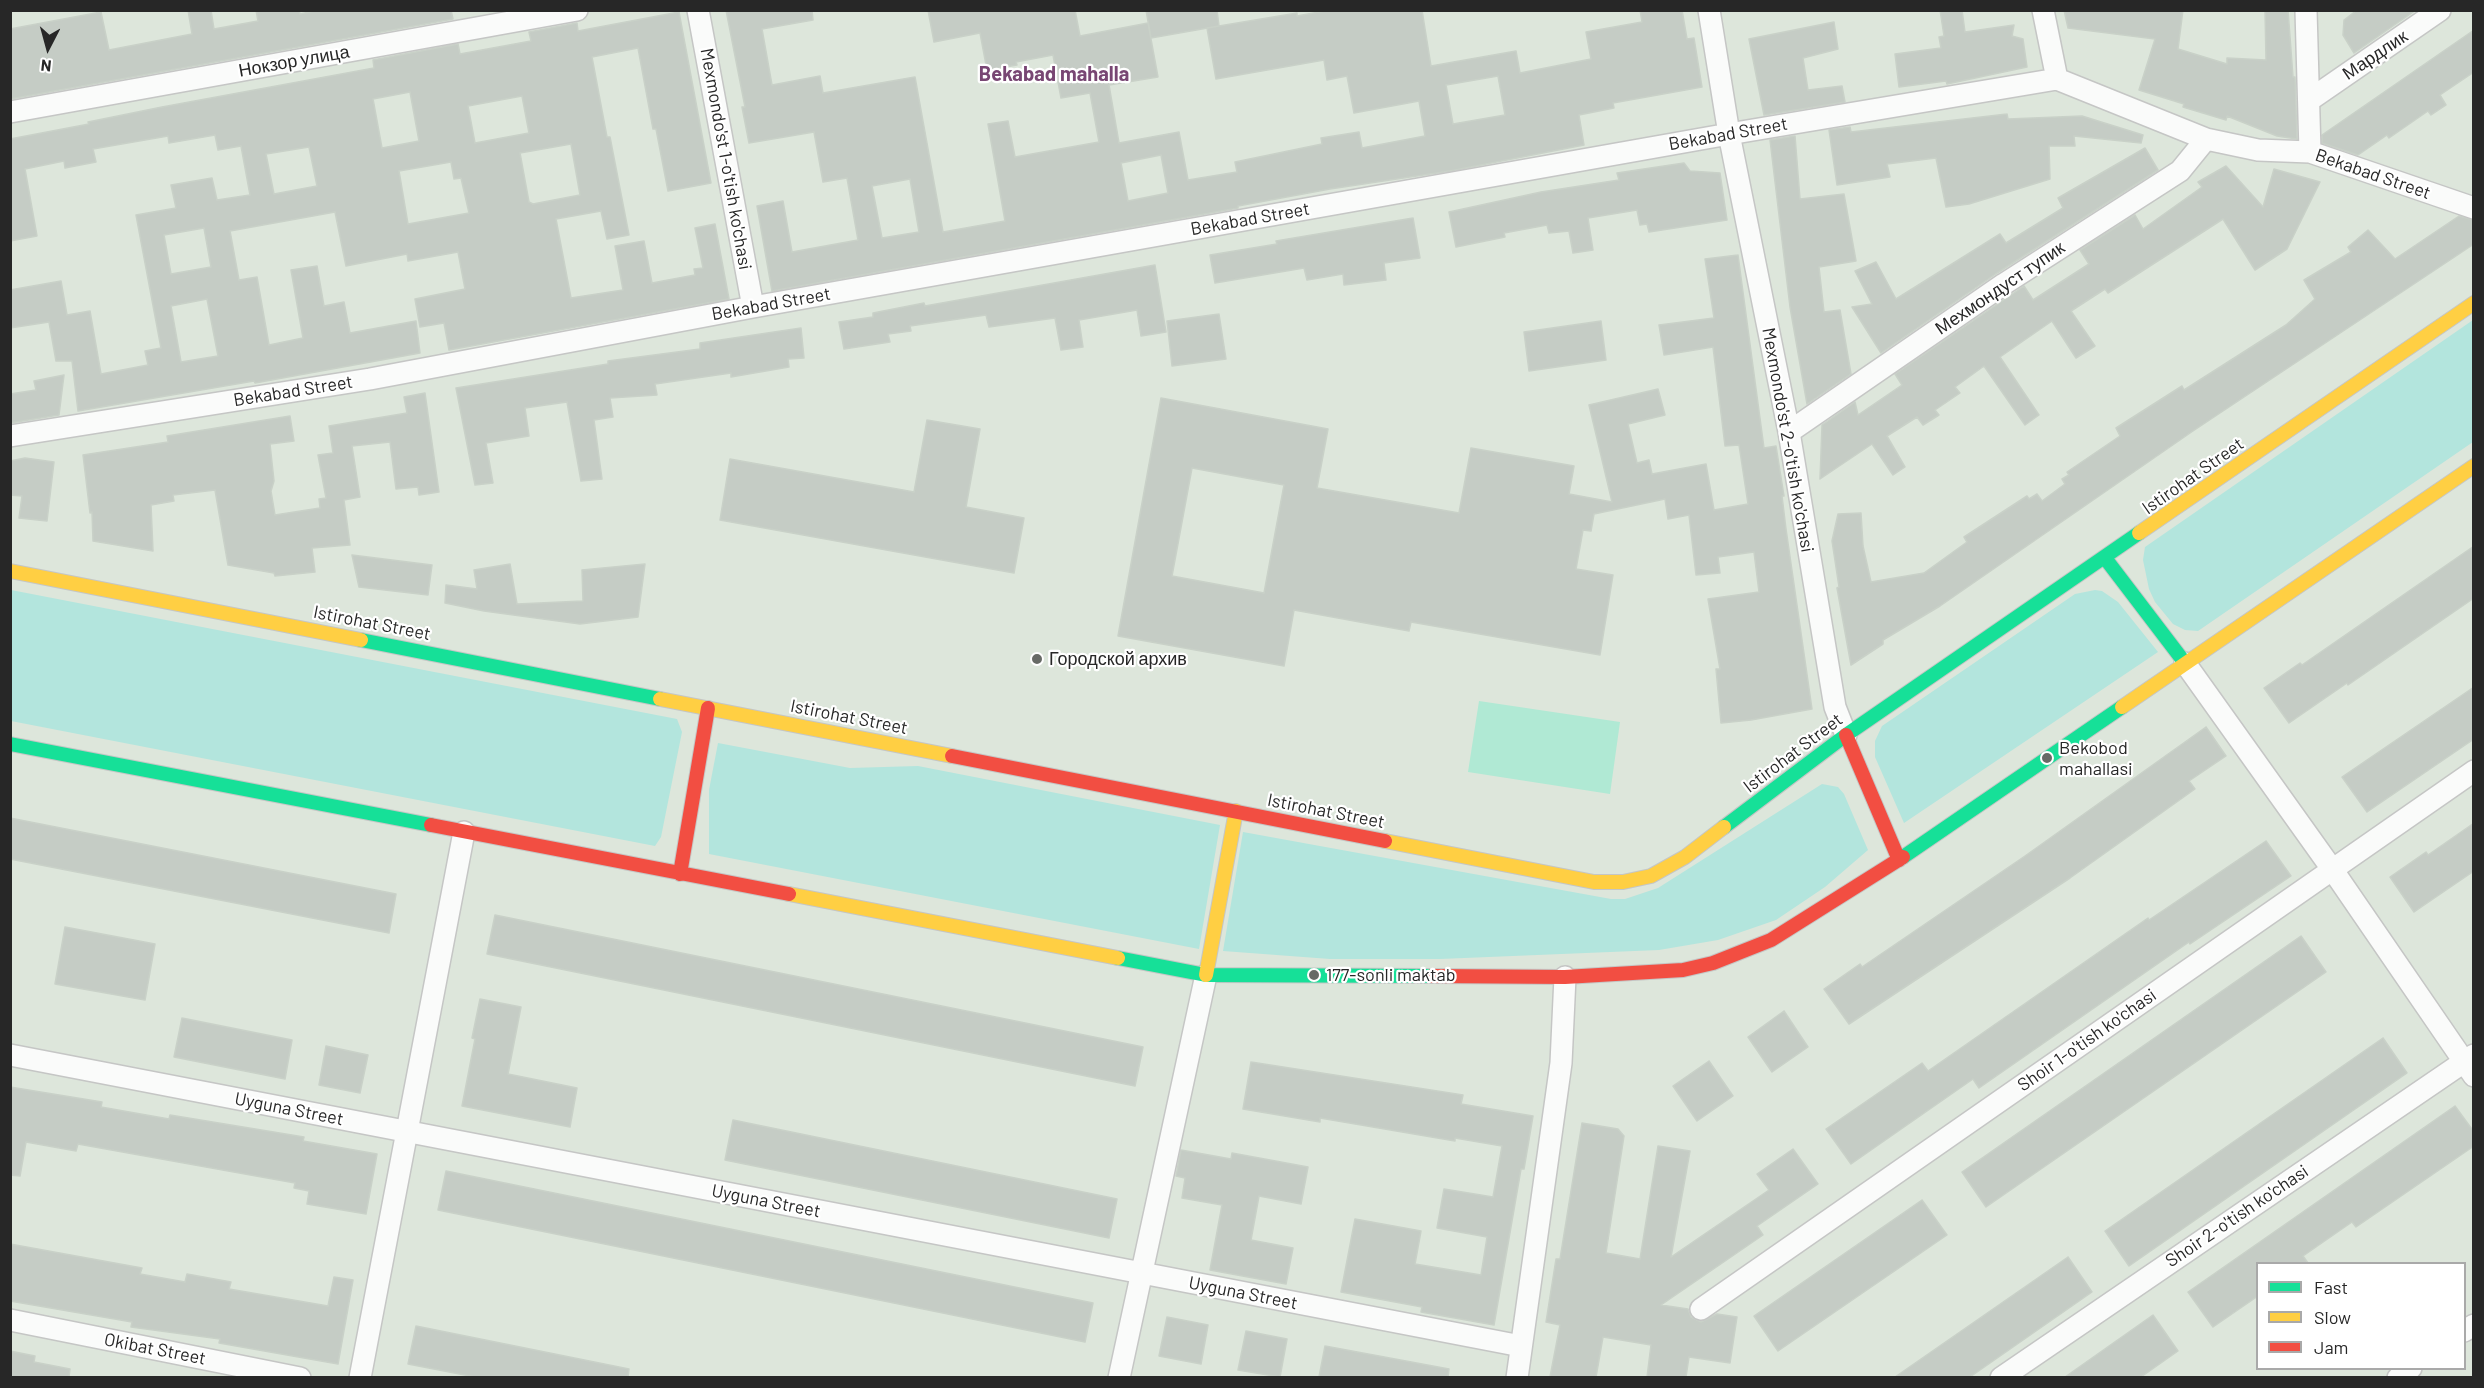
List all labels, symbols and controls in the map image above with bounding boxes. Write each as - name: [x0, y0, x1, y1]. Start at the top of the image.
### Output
- north arrow: [18, 18, 78, 78]
- street label: Мардлик: [2338, 25, 2412, 85]
- street label: Нокзор улица: [237, 41, 351, 81]
- street label: Mexmondo'st 1-o'tish ko'chasi: [696, 46, 756, 272]
- text: N: [40, 56, 52, 76]
- district label: Bekabad mahalla: [979, 62, 1129, 86]
- street label: Bekabad Street: [1667, 113, 1789, 155]
- street label: Bekabad Street: [2313, 144, 2433, 204]
- street label: Bekabad Street: [1189, 198, 1311, 240]
- street label: Мехмондуст тупик: [1931, 237, 2069, 339]
- street label: Bekabad Street: [710, 283, 832, 325]
- street label: Mexmondo'st 2-o'tish ko'chasi: [1758, 326, 1818, 554]
- street label: Bekabad Street: [232, 371, 354, 411]
- street label: Istirohat Street: [2138, 433, 2248, 519]
- street label: Istirohat Street: [312, 601, 432, 645]
- place label: Городской архив: [1049, 648, 1187, 670]
- marker: Городской архив: [1030, 652, 1044, 666]
- street label: Istirohat Street: [789, 695, 909, 739]
- street label: Istirohat Street: [1739, 709, 1847, 797]
- place label: Bekobod mahallasi: [2059, 737, 2133, 780]
- marker: Bekobod mahallasi: [2040, 751, 2054, 765]
- street label: Istirohat Street: [1266, 789, 1386, 833]
- place label: 177-sonli maktab: [1326, 964, 1456, 986]
- marker: 177-sonli maktab: [1307, 968, 1321, 982]
- street label: Shoir 1-o'tish ko'chasi: [2013, 984, 2161, 1096]
- street label: Uyguna Street: [233, 1088, 345, 1130]
- street label: Shoir 2-o'tish ko'chasi: [2161, 1160, 2313, 1272]
- street label: Uyguna Street: [710, 1180, 822, 1222]
- legend: [2256, 1262, 2466, 1370]
- street label: Uyguna Street: [1187, 1272, 1299, 1314]
- text: Fast: [2314, 1276, 2348, 1298]
- text: Slow: [2314, 1306, 2351, 1328]
- street label: Okibat Street: [102, 1329, 208, 1369]
- text: Jam: [2314, 1336, 2348, 1358]

